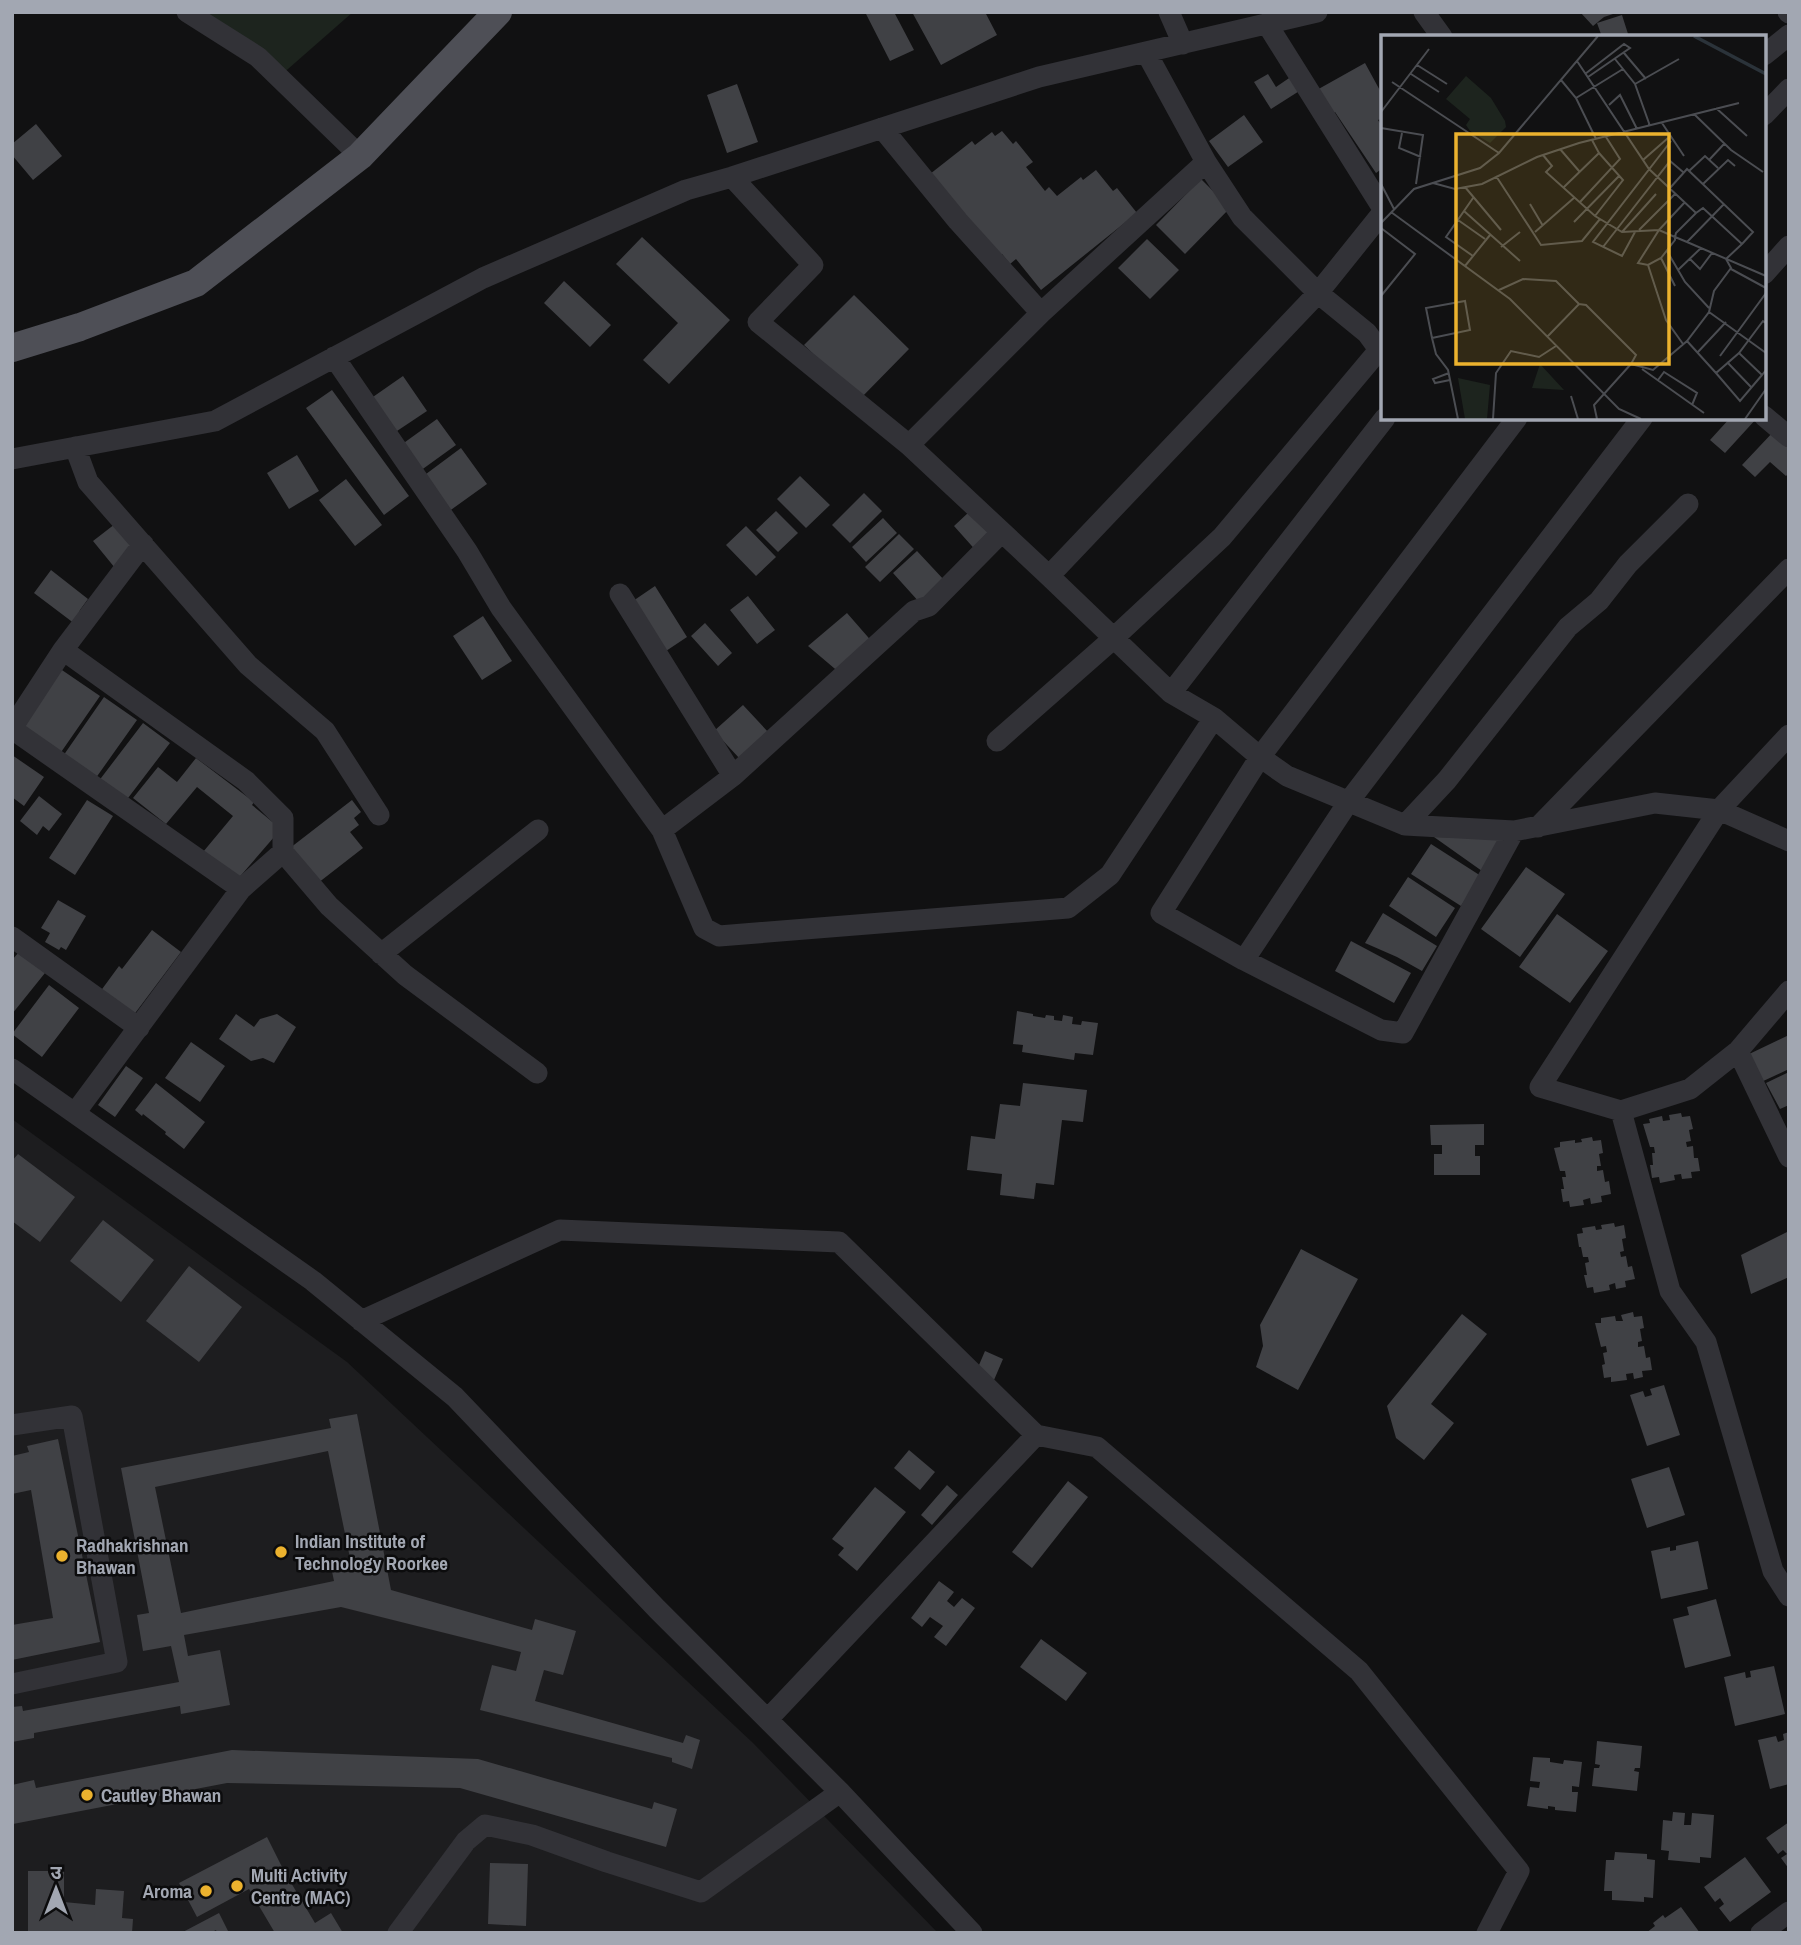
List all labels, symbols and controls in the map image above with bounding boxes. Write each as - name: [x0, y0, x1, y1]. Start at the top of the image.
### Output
- inset map: [1381, 35, 1766, 420]
- place label: Indian Institute of Technology Roorkee: [295, 1528, 448, 1576]
- place label: Radhakrishnan Bhawan: [76, 1532, 189, 1580]
- marker: Indian Institute of Technology Roorkee: [273, 1544, 289, 1560]
- marker: Radhakrishnan Bhawan: [54, 1548, 70, 1564]
- place label: Cautley Bhawan: [101, 1782, 221, 1808]
- marker: Cautley Bhawan: [79, 1787, 95, 1803]
- north arrow: [21, 1854, 91, 1924]
- text: उ: [50, 1859, 62, 1885]
- place label: Multi Activity Centre (MAC): [251, 1862, 351, 1910]
- place label: Aroma: [143, 1878, 192, 1904]
- marker: Multi Activity Centre (MAC): [229, 1878, 245, 1894]
- marker: Aroma: [198, 1883, 214, 1899]

